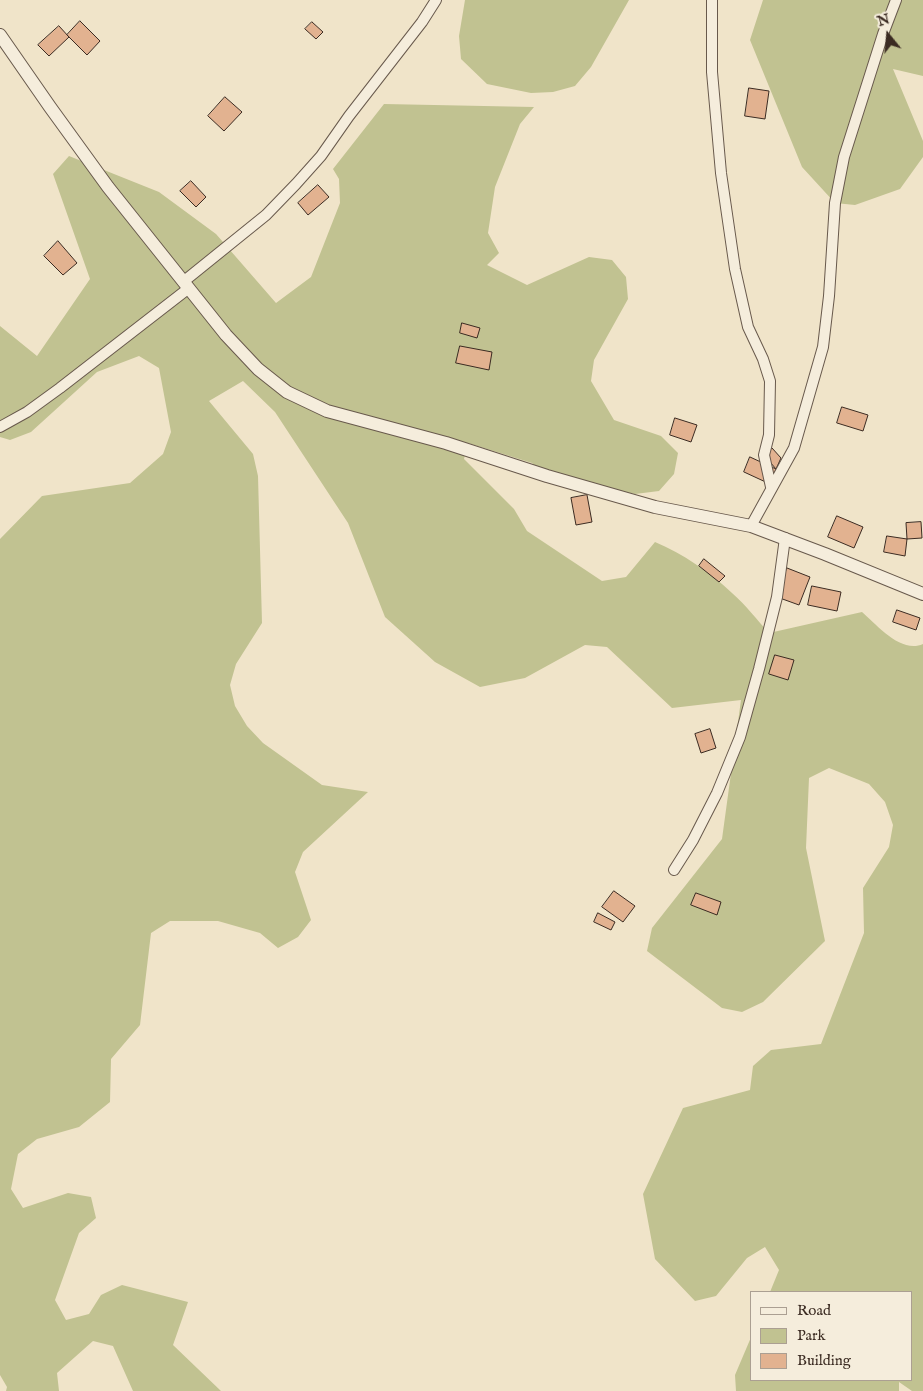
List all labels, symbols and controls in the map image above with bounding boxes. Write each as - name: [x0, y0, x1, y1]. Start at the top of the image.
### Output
- north arrow: [863, 10, 913, 60]
- text: N: [875, 10, 892, 31]
- legend: [750, 1291, 913, 1381]
- text: Road: [797, 1301, 831, 1320]
- text: Park: [797, 1326, 826, 1345]
- text: Building: [797, 1351, 851, 1370]

